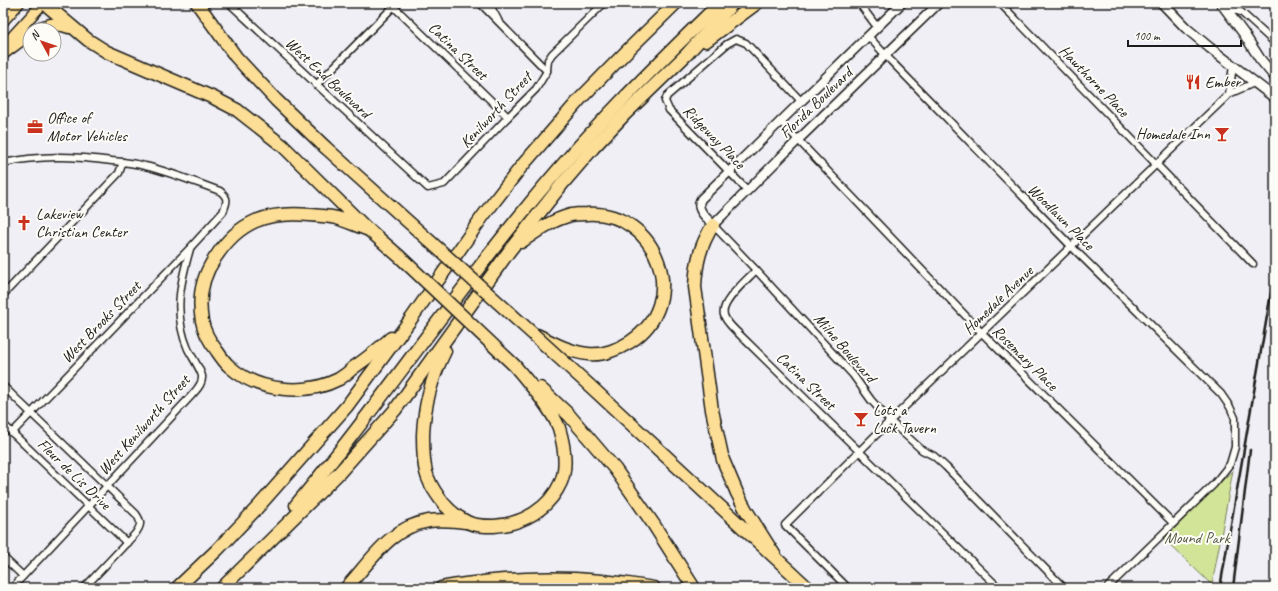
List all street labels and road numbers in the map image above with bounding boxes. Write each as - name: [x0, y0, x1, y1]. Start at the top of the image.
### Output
- street label: Catina Street: [424, 18, 493, 85]
- street label: West End Boulevard: [281, 33, 377, 124]
- street label: Hawthorne Place: [1055, 41, 1135, 122]
- street label: Florida Boulevard: [775, 61, 859, 143]
- street label: Kenilworth Street: [456, 66, 538, 152]
- street label: Ridgeway Place: [679, 101, 751, 174]
- street label: Woodlawn Place: [1024, 180, 1100, 256]
- street label: Homedale Avenue: [959, 260, 1039, 339]
- street label: West Brooks Street: [57, 276, 146, 367]
- street label: Milne Boulevard: [809, 309, 882, 389]
- street label: Rosemary Place: [988, 321, 1063, 396]
- street label: Catina Street: [772, 348, 841, 415]
- street label: West Kenilworth Street: [94, 370, 195, 479]
- street label: Fleur de Lis Drive: [33, 434, 116, 515]

